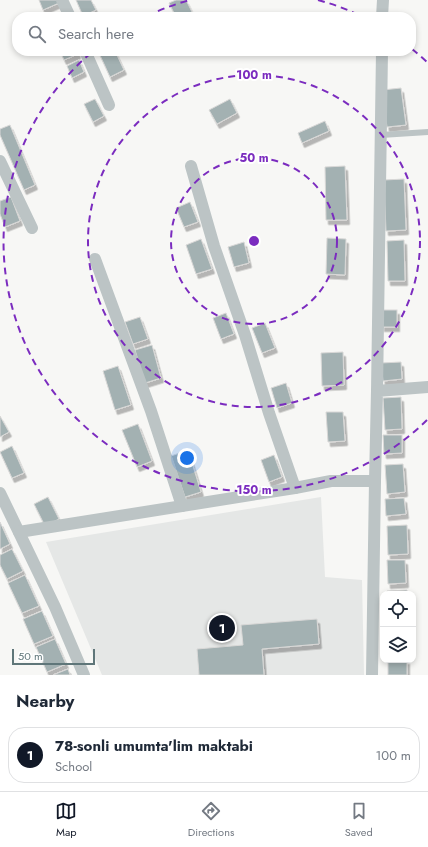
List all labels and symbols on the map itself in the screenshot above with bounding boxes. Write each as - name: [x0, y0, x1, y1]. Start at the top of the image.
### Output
- text: 100 m: [236, 66, 272, 84]
- text: 50 m: [239, 149, 269, 167]
- centre of rings: [247, 234, 261, 248]
- your location: [177, 448, 197, 468]
- text: 150 m: [236, 481, 272, 499]
- pin: 1: [209, 613, 235, 643]
- scale bar: [12, 647, 95, 666]

